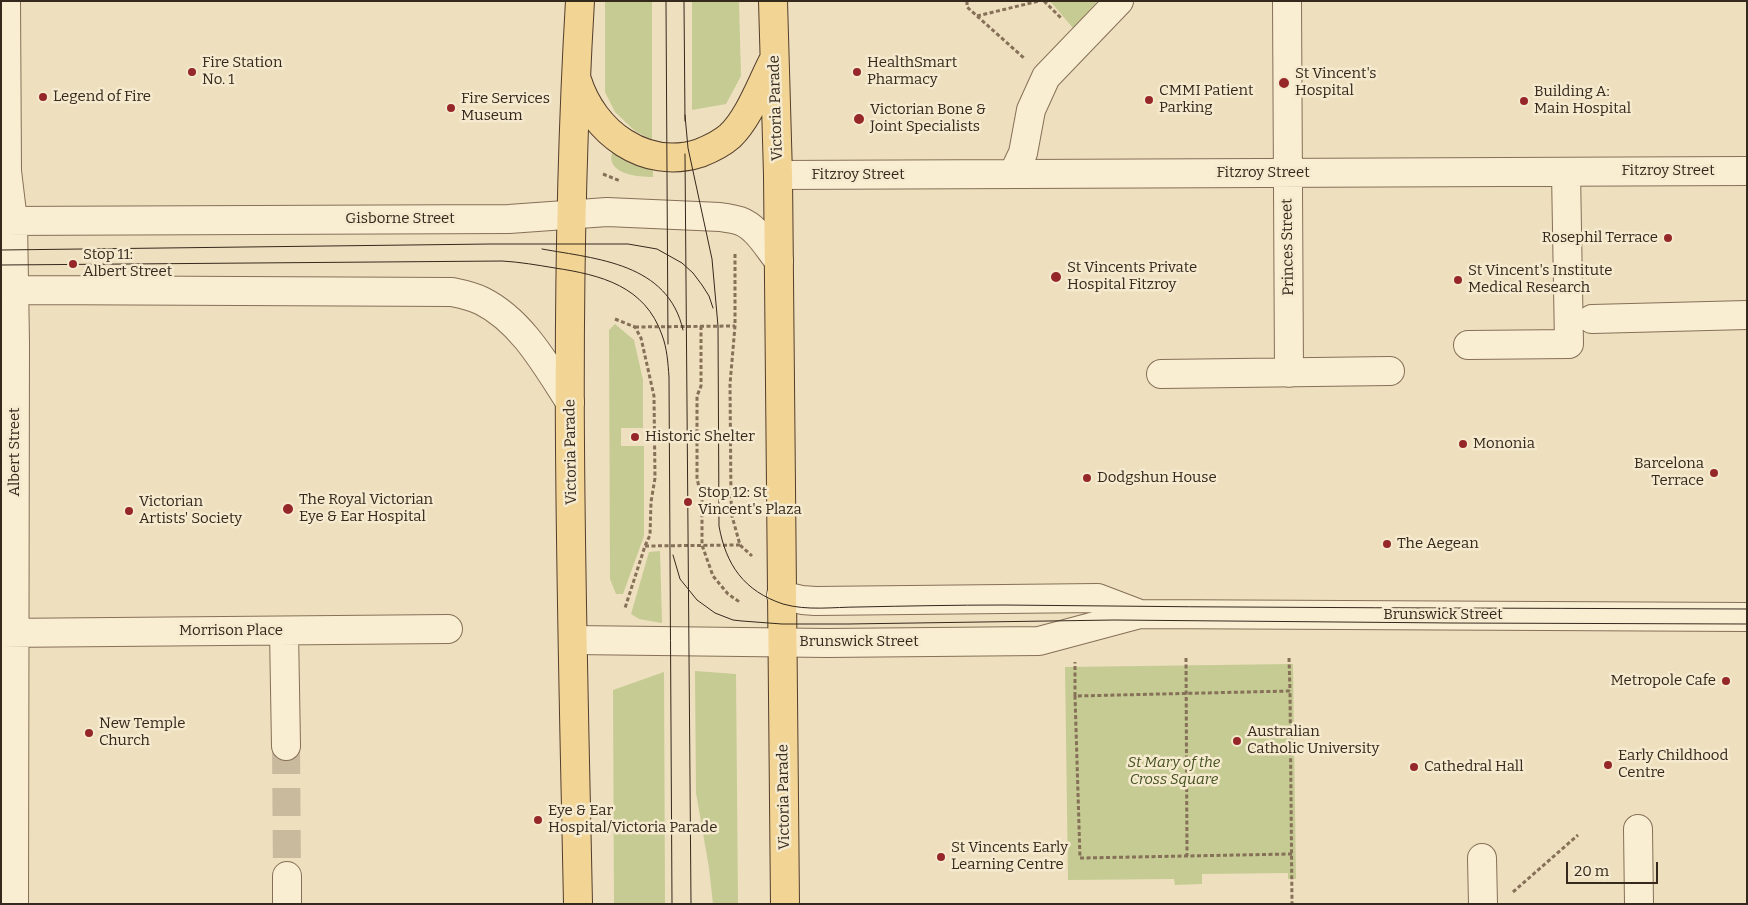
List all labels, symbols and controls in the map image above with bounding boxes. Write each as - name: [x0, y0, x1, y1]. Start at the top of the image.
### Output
- place label: Fire Station No. 1: [202, 54, 282, 89]
- place label: HealthSmart Pharmacy: [867, 54, 957, 89]
- street label: Victoria Parade: [765, 55, 787, 161]
- place label: St Vincent's Hospital: [1295, 65, 1376, 100]
- marker: Fire Station No. 1: [186, 66, 198, 78]
- marker: HealthSmart Pharmacy: [851, 66, 863, 78]
- marker: St Vincent's Hospital: [1277, 76, 1291, 90]
- place label: CMMI Patient Parking: [1159, 82, 1253, 117]
- place label: Building A: Main Hospital: [1534, 83, 1631, 118]
- place label: Legend of Fire: [53, 88, 151, 106]
- place label: Fire Services Museum: [461, 90, 550, 125]
- marker: Legend of Fire: [37, 91, 49, 103]
- marker: CMMI Patient Parking: [1143, 94, 1155, 106]
- marker: Building A: Main Hospital: [1518, 95, 1530, 107]
- place label: Victorian Bone & Joint Specialists: [870, 101, 986, 136]
- marker: Fire Services Museum: [445, 102, 457, 114]
- marker: Victorian Bone & Joint Specialists: [852, 112, 866, 126]
- street label: Fitzroy Street: [1621, 162, 1715, 180]
- street label: Fitzroy Street: [1216, 164, 1310, 182]
- street label: Fitzroy Street: [811, 166, 905, 184]
- street label: Princes Street: [1278, 198, 1298, 296]
- street label: Gisborne Street: [345, 210, 455, 228]
- place label: Rosephil Terrace: [1542, 229, 1658, 247]
- marker: Rosephil Terrace: [1662, 232, 1674, 244]
- place label: Stop 11: Albert Street: [83, 246, 172, 281]
- marker: Stop 11: Albert Street: [67, 258, 79, 270]
- place label: St Vincents Private Hospital Fitzroy: [1067, 259, 1197, 294]
- place label: St Vincent's Institute Medical Research: [1468, 262, 1612, 297]
- marker: St Vincents Private Hospital Fitzroy: [1049, 270, 1063, 284]
- marker: St Vincent's Institute Medical Research: [1452, 274, 1464, 286]
- street label: Victoria Parade: [561, 399, 581, 505]
- street label: Albert Street: [6, 407, 24, 497]
- place label: Historic Shelter: [645, 428, 755, 446]
- marker: Historic Shelter: [629, 431, 641, 443]
- place label: Mononia: [1473, 435, 1535, 453]
- marker: Mononia: [1457, 438, 1469, 450]
- place label: Barcelona Terrace: [1634, 455, 1704, 490]
- marker: Barcelona Terrace: [1708, 467, 1720, 479]
- place label: Dodgshun House: [1097, 469, 1217, 487]
- marker: Dodgshun House: [1081, 472, 1093, 484]
- place label: Stop 12: St Vincent's Plaza: [698, 484, 802, 519]
- place label: The Royal Victorian Eye & Ear Hospital: [299, 491, 433, 526]
- place label: Victorian Artists' Society: [139, 493, 242, 528]
- marker: Stop 12: St Vincent's Plaza: [682, 496, 694, 508]
- marker: The Royal Victorian Eye & Ear Hospital: [281, 502, 295, 516]
- marker: Victorian Artists' Society: [123, 505, 135, 517]
- place label: The Aegean: [1397, 535, 1479, 553]
- marker: The Aegean: [1381, 538, 1393, 550]
- street label: Brunswick Street: [1383, 606, 1503, 624]
- street label: Morrison Place: [179, 622, 283, 640]
- street label: Brunswick Street: [799, 633, 919, 651]
- place label: Metropole Cafe: [1610, 672, 1716, 690]
- marker: Metropole Cafe: [1720, 675, 1732, 687]
- place label: New Temple Church: [99, 715, 186, 750]
- place label: Australian Catholic University: [1247, 723, 1379, 758]
- marker: New Temple Church: [83, 727, 95, 739]
- marker: Australian Catholic University: [1231, 735, 1243, 747]
- street label: Victoria Parade: [774, 744, 794, 850]
- place label: Early Childhood Centre: [1618, 747, 1728, 782]
- park label: St Mary of the Cross Square: [1128, 754, 1220, 789]
- place label: Cathedral Hall: [1424, 758, 1523, 776]
- marker: Early Childhood Centre: [1602, 759, 1614, 771]
- marker: Cathedral Hall: [1408, 761, 1420, 773]
- place label: Eye & Ear Hospital/Victoria Parade: [548, 802, 717, 837]
- marker: Eye & Ear Hospital/Victoria Parade: [532, 814, 544, 826]
- place label: St Vincents Early Learning Centre: [951, 839, 1068, 874]
- marker: St Vincents Early Learning Centre: [935, 851, 947, 863]
- scale bar: [1568, 852, 1660, 884]
- text: 20 m: [1574, 862, 1609, 880]

